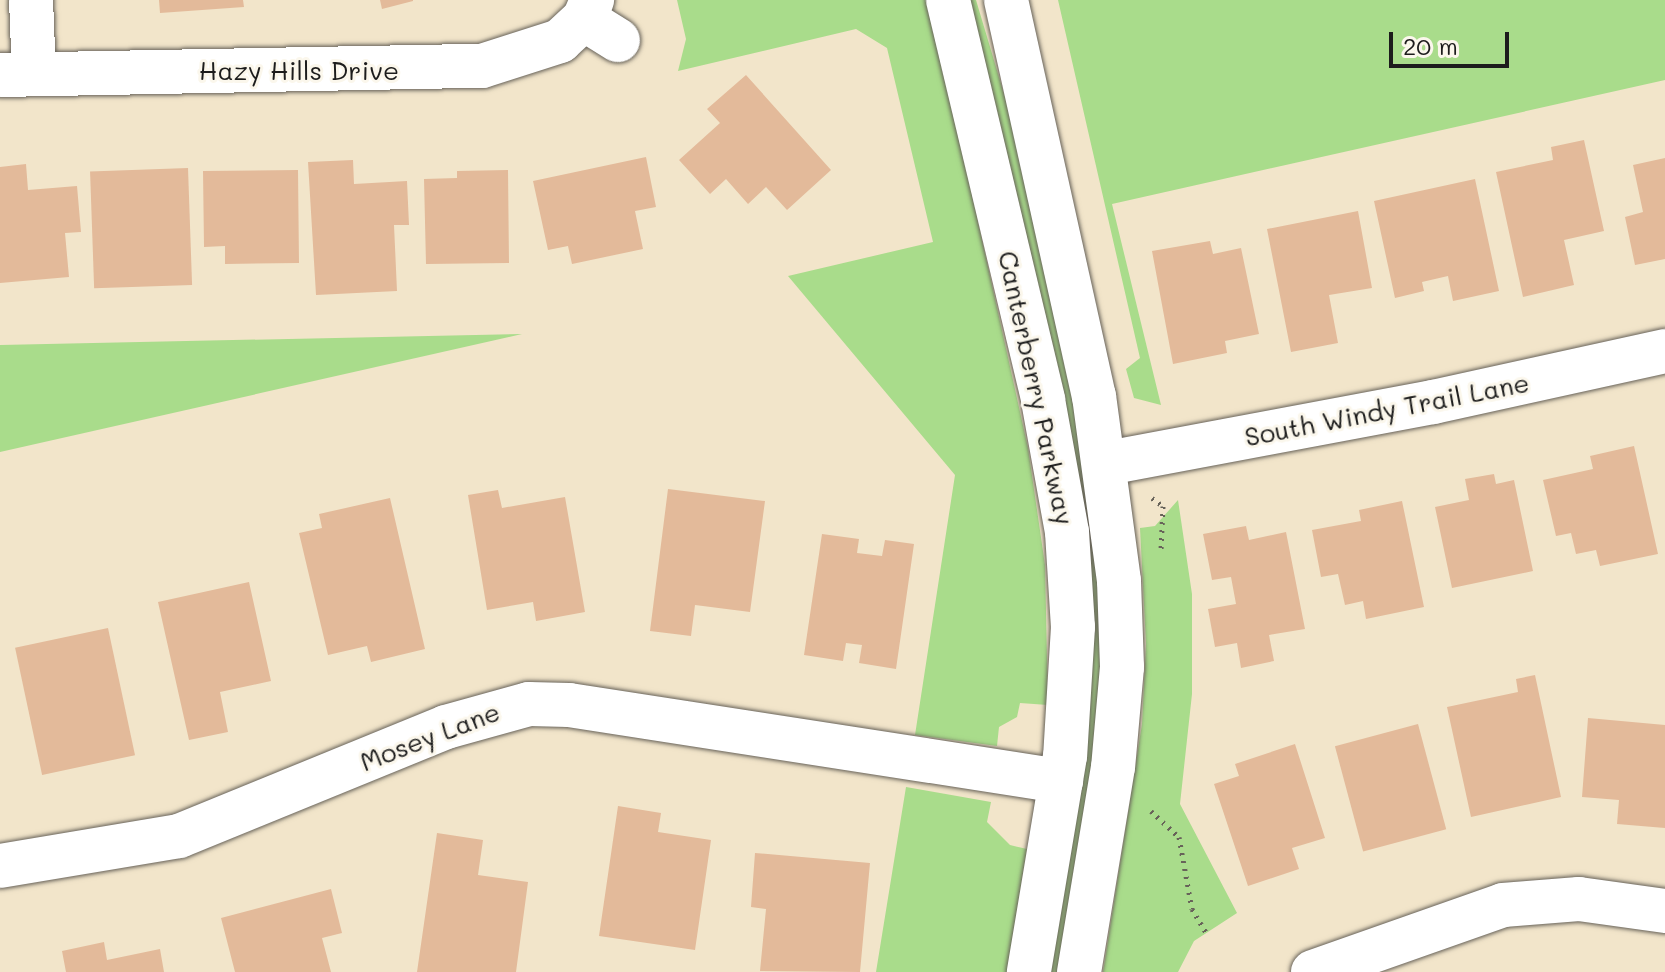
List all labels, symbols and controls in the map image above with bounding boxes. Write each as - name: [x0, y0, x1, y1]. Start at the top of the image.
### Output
- scale bar: [1393, 16, 1513, 66]
- text: 20 m: [1403, 30, 1458, 61]
- street label: Hazy Hills Drive: [199, 55, 399, 87]
- street label: Canterberry Parkway: [992, 248, 1080, 528]
- street label: South Windy Trail Lane: [1242, 367, 1532, 453]
- street label: Mosey Lane: [356, 696, 504, 778]

